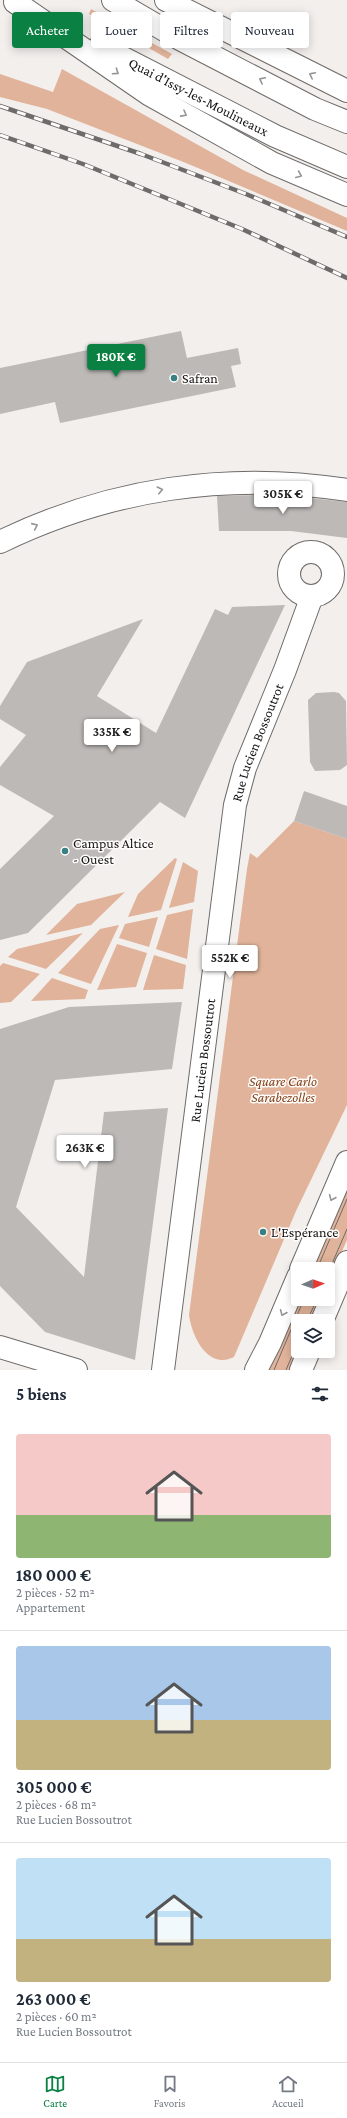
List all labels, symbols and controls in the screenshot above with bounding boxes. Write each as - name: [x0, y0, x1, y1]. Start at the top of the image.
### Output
- chip: Acheter: [12, 12, 83, 48]
- chip: Louer: [91, 12, 152, 48]
- chip: Filtres: [160, 12, 223, 48]
- chip: Nouveau: [231, 12, 309, 48]
- street label: Quai d'Issy-les-Moulineaux: [126, 54, 272, 139]
- one-way arrow: [112, 67, 119, 75]
- one-way arrow: [308, 72, 316, 80]
- one-way arrow: [259, 78, 266, 85]
- one-way arrow: [180, 109, 187, 116]
- one-way arrow: [295, 170, 302, 178]
- pin: 180K €: [83, 344, 149, 378]
- text: 180K €: [96, 349, 136, 364]
- place label: Safran: [182, 370, 218, 386]
- marker: Safran: [169, 373, 179, 383]
- pin: 305K €: [250, 481, 316, 515]
- text: 305K €: [263, 486, 303, 501]
- one-way arrow: [157, 487, 163, 495]
- one-way arrow: [31, 523, 39, 531]
- street label: Rue Lucien Bossoutrot: [228, 681, 287, 803]
- pin: 335K €: [79, 719, 145, 753]
- text: 335K €: [93, 724, 131, 739]
- place label: Campus Altice - Ouest: [73, 835, 154, 867]
- marker: Campus Altice - Ouest: [60, 846, 70, 856]
- pin: 552K €: [197, 945, 263, 979]
- text: 552K €: [211, 950, 249, 965]
- street label: Rue Lucien Bossoutrot: [187, 997, 218, 1123]
- park label: Square Carlo Sarabezolles: [249, 1073, 317, 1105]
- pin: 263K €: [52, 1135, 118, 1169]
- text: 263K €: [65, 1140, 105, 1155]
- one-way arrow: [328, 1194, 336, 1201]
- place label: L'Espérance: [271, 1224, 338, 1240]
- marker: L'Espérance: [258, 1227, 268, 1237]
- north arrow: [291, 1262, 335, 1306]
- map controls: [291, 1262, 335, 1358]
- one-way arrow: [280, 1309, 288, 1317]
- button: layers: [291, 1314, 335, 1358]
- icon: filters: [309, 1383, 331, 1405]
- text: 5 biens: [16, 1385, 66, 1404]
- icon: home: [138, 1460, 210, 1532]
- text: 180 000 €: [16, 1566, 91, 1585]
- text: 2 pièces · 52 m²: [16, 1585, 95, 1600]
- text: Appartement: [16, 1600, 85, 1615]
- icon: home: [138, 1672, 210, 1744]
- text: 305 000 €: [16, 1778, 92, 1797]
- text: 2 pièces · 68 m²: [16, 1797, 96, 1812]
- text: Rue Lucien Bossoutrot: [16, 1812, 132, 1827]
- icon: home: [138, 1884, 210, 1956]
- text: 263 000 €: [16, 1990, 91, 2009]
- text: 2 pièces · 60 m²: [16, 2009, 97, 2024]
- text: Rue Lucien Bossoutrot: [16, 2024, 132, 2039]
- tab: Carte: [43, 2073, 67, 2109]
- tab: Favoris: [154, 2073, 185, 2109]
- tab: Accueil: [272, 2073, 304, 2109]

